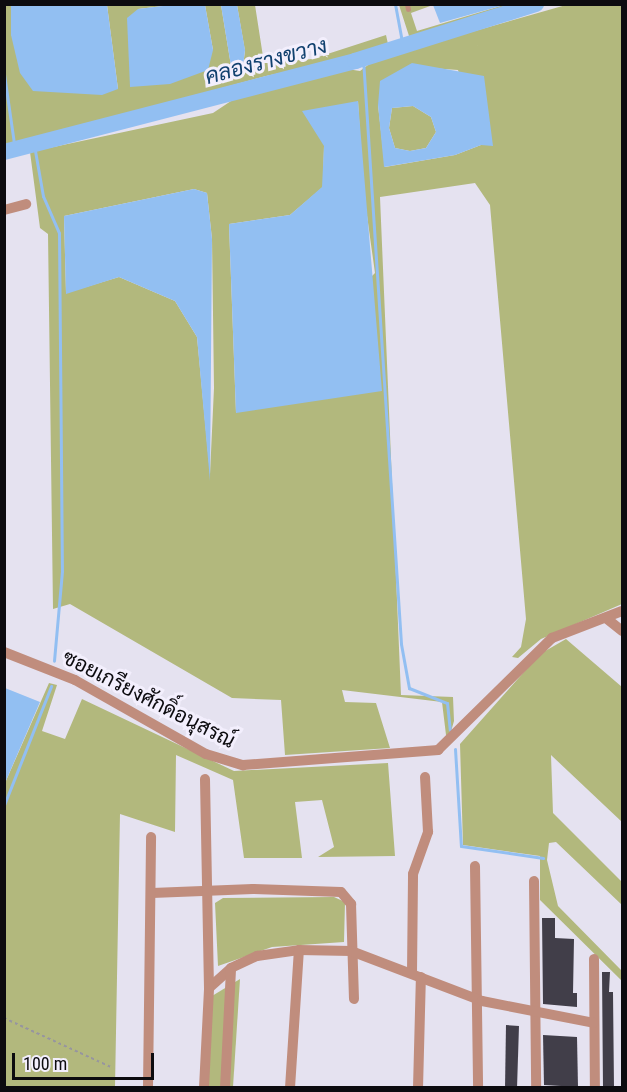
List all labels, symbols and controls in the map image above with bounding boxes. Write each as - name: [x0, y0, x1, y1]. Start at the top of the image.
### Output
- water label: คลองรางขวาง: [202, 32, 330, 90]
- street label: ซอยเกรียงศักดิ์อนุสรณ์: [59, 645, 239, 753]
- scale bar: [15, 1041, 158, 1079]
- text: 100 m: [23, 1053, 67, 1074]

